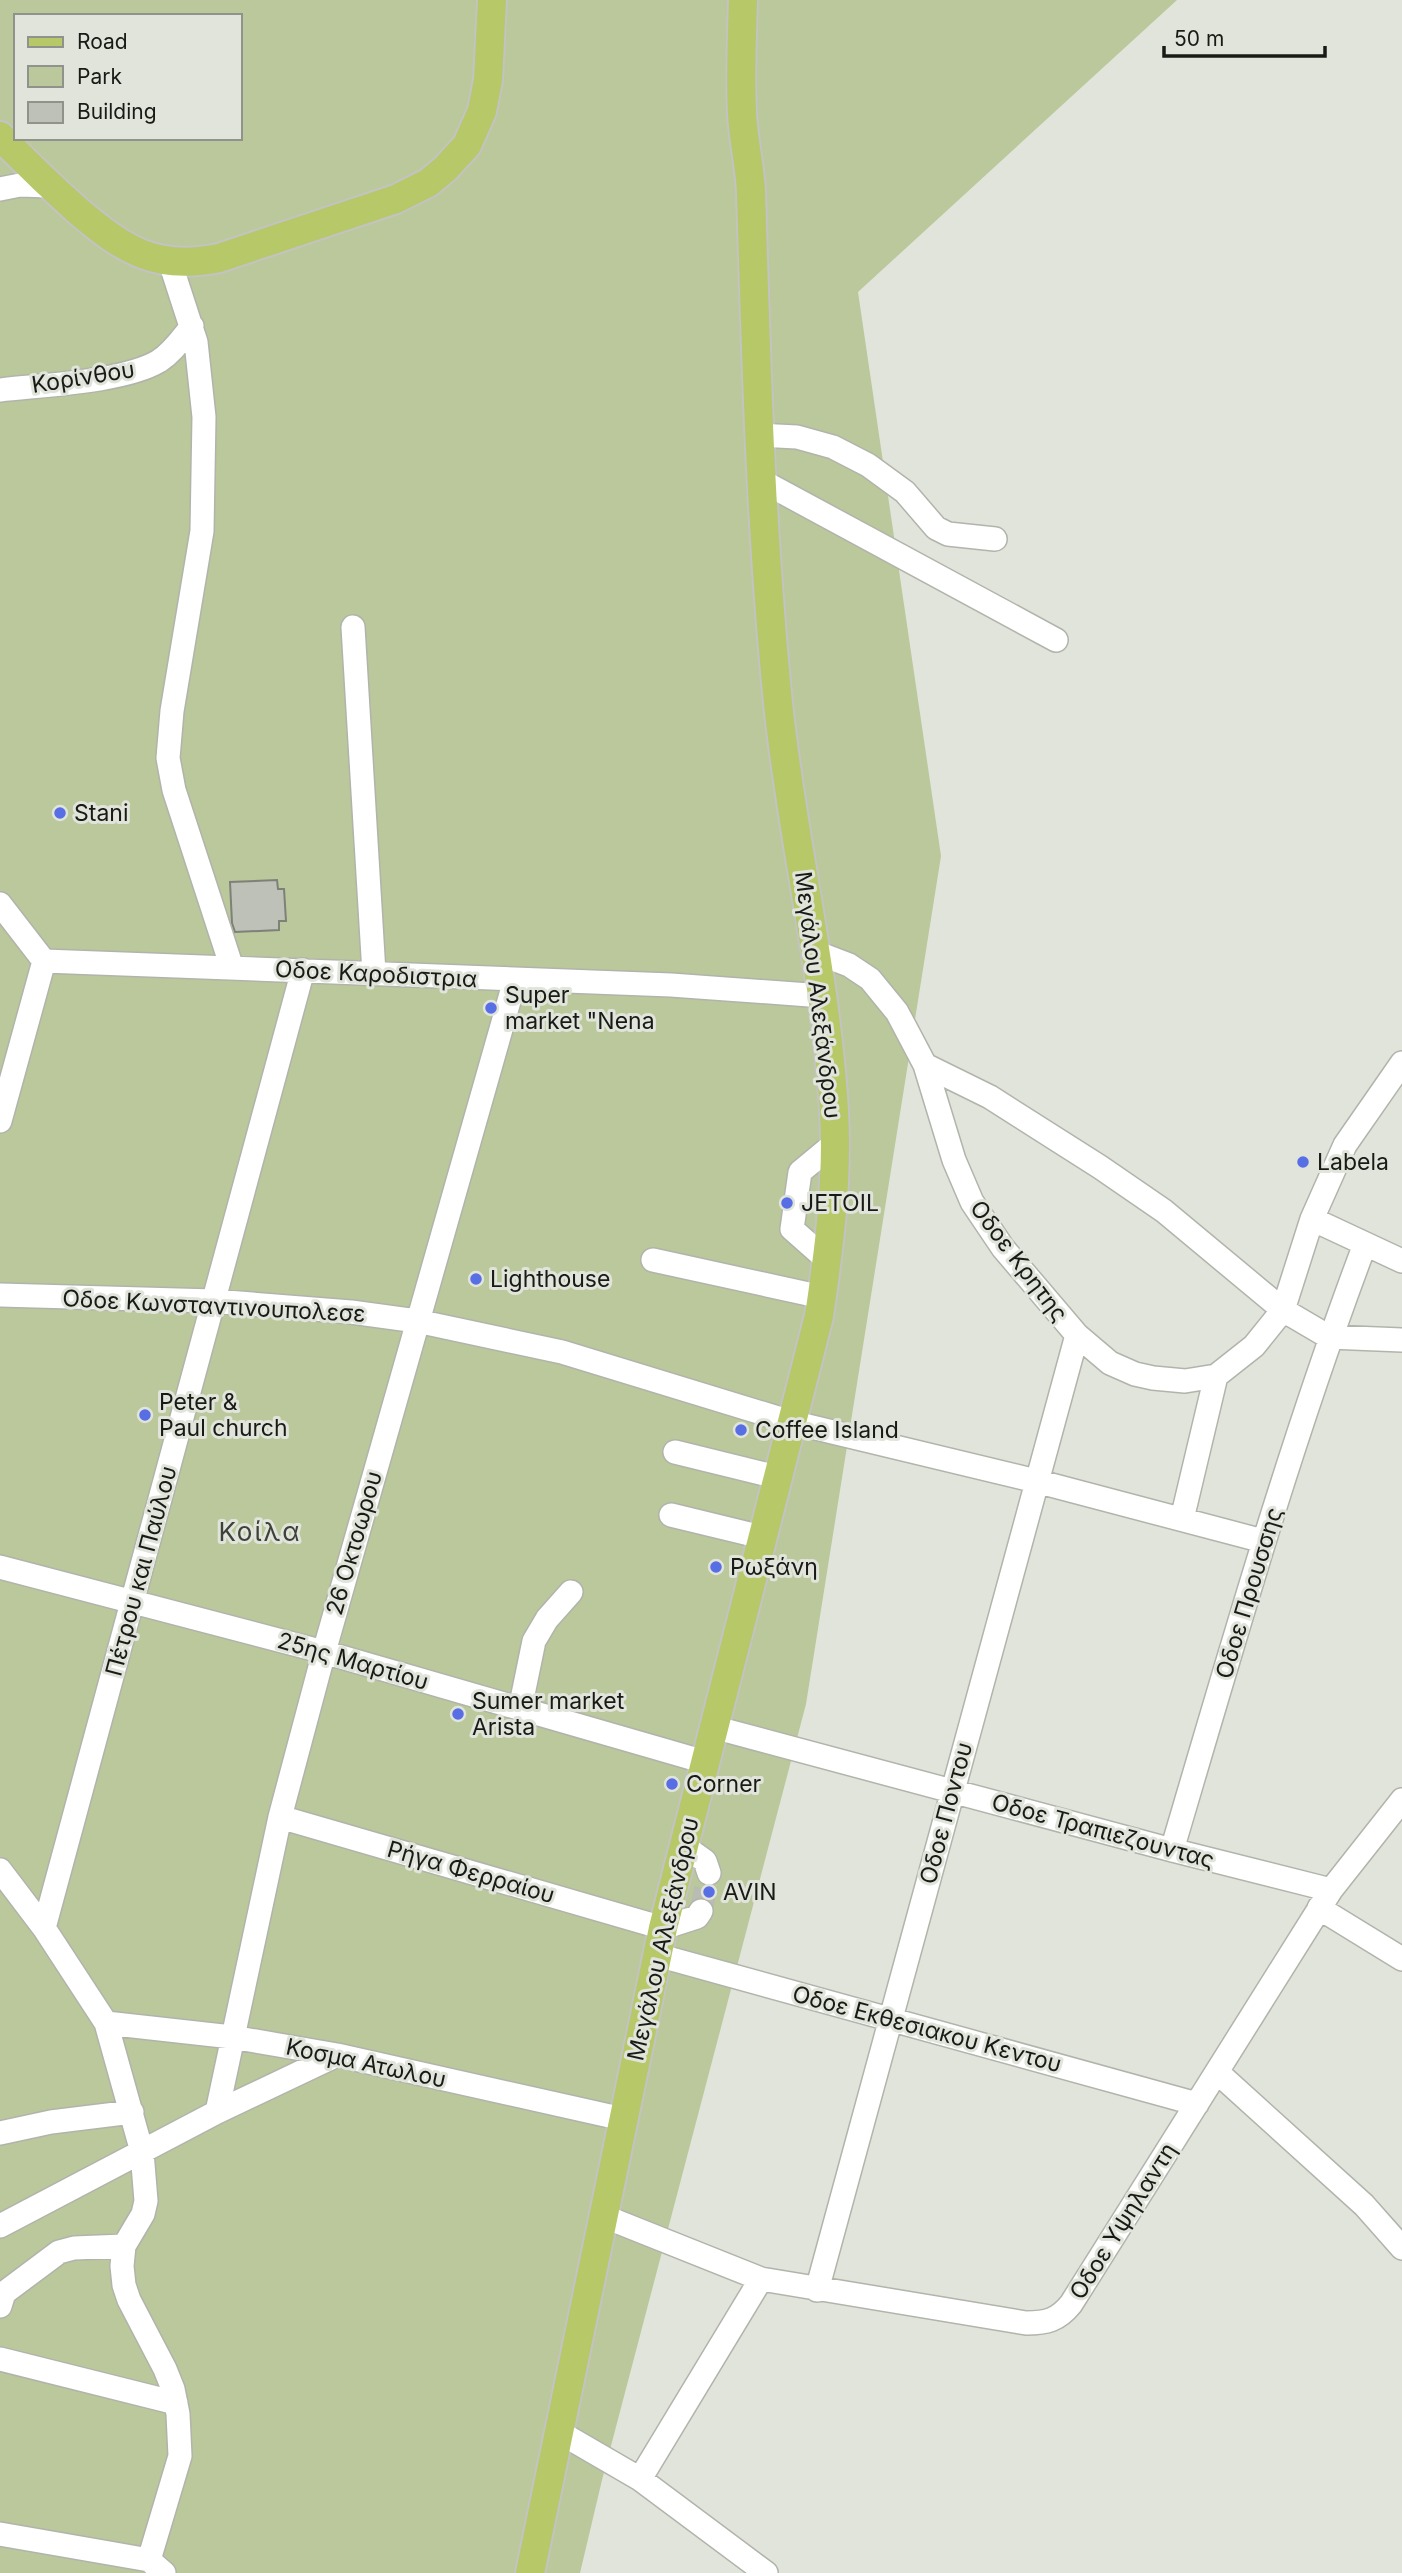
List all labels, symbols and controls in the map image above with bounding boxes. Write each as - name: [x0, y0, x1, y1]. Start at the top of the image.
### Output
- legend: [14, 14, 242, 140]
- scale bar: [1164, 14, 1325, 58]
- text: 50 m: [1174, 26, 1224, 51]
- text: Road: [77, 29, 128, 54]
- text: Park: [77, 64, 122, 89]
- text: Building: [77, 99, 157, 124]
- street label: Κορίνθου: [29, 355, 137, 399]
- place label: Stani: [74, 799, 128, 827]
- marker: Stani: [52, 805, 68, 821]
- street label: Μεγάλου Αλεξάνδρου: [789, 870, 847, 1120]
- street label: Oδοε Καροδιστρια: [274, 955, 478, 993]
- place label: Super market "Nena: [505, 981, 655, 1035]
- marker: Super market "Nena: [483, 1000, 499, 1016]
- place label: Labela: [1317, 1148, 1389, 1176]
- marker: Labela: [1295, 1154, 1311, 1170]
- place label: JETOIL: [801, 1189, 879, 1217]
- marker: JETOIL: [779, 1195, 795, 1211]
- street label: Oδοε Κρητης: [964, 1195, 1074, 1327]
- place label: Lighthouse: [490, 1265, 610, 1293]
- marker: Lighthouse: [468, 1271, 484, 1287]
- street label: Oδοε Κωνσταντινουπολεσε: [62, 1284, 366, 1328]
- place label: Peter & Paul church: [159, 1388, 288, 1442]
- marker: Peter & Paul church: [137, 1407, 153, 1423]
- place label: Coffee Island: [755, 1416, 899, 1444]
- marker: Coffee Island: [733, 1422, 749, 1438]
- street label: Πέτρου και Παύλου: [99, 1463, 183, 1679]
- street label: 26 Οκτοωρου: [320, 1468, 388, 1618]
- street label: Oδοε Προυσσης: [1210, 1504, 1288, 1682]
- district label: Κοίλα: [218, 1516, 302, 1547]
- place label: Ρωξάνη: [730, 1553, 818, 1581]
- marker: Ρωξάνη: [708, 1559, 724, 1575]
- street label: 25ης Μαρτίου: [274, 1626, 432, 1696]
- place label: Sumer market Arista: [472, 1687, 625, 1741]
- marker: Sumer market Arista: [450, 1706, 466, 1722]
- street label: Oδοε Ποντου: [914, 1739, 978, 1887]
- place label: Corner: [686, 1770, 762, 1798]
- marker: Corner: [664, 1776, 680, 1792]
- street label: Oδοε Τραπιεζουντας: [989, 1788, 1217, 1874]
- street label: Μεγάλου Αλεξάνδρου: [621, 1815, 705, 2063]
- street label: Ρήγα Φερραίου: [384, 1835, 558, 1909]
- place label: AVIN: [723, 1878, 777, 1906]
- marker: AVIN: [701, 1884, 717, 1900]
- street label: Oδοε Εκθεσιακου Κεντου: [789, 1980, 1065, 2078]
- street label: Κοσμα Ατωλου: [283, 2032, 449, 2094]
- street label: Oδοε Υψηλαντη: [1064, 2138, 1182, 2304]

